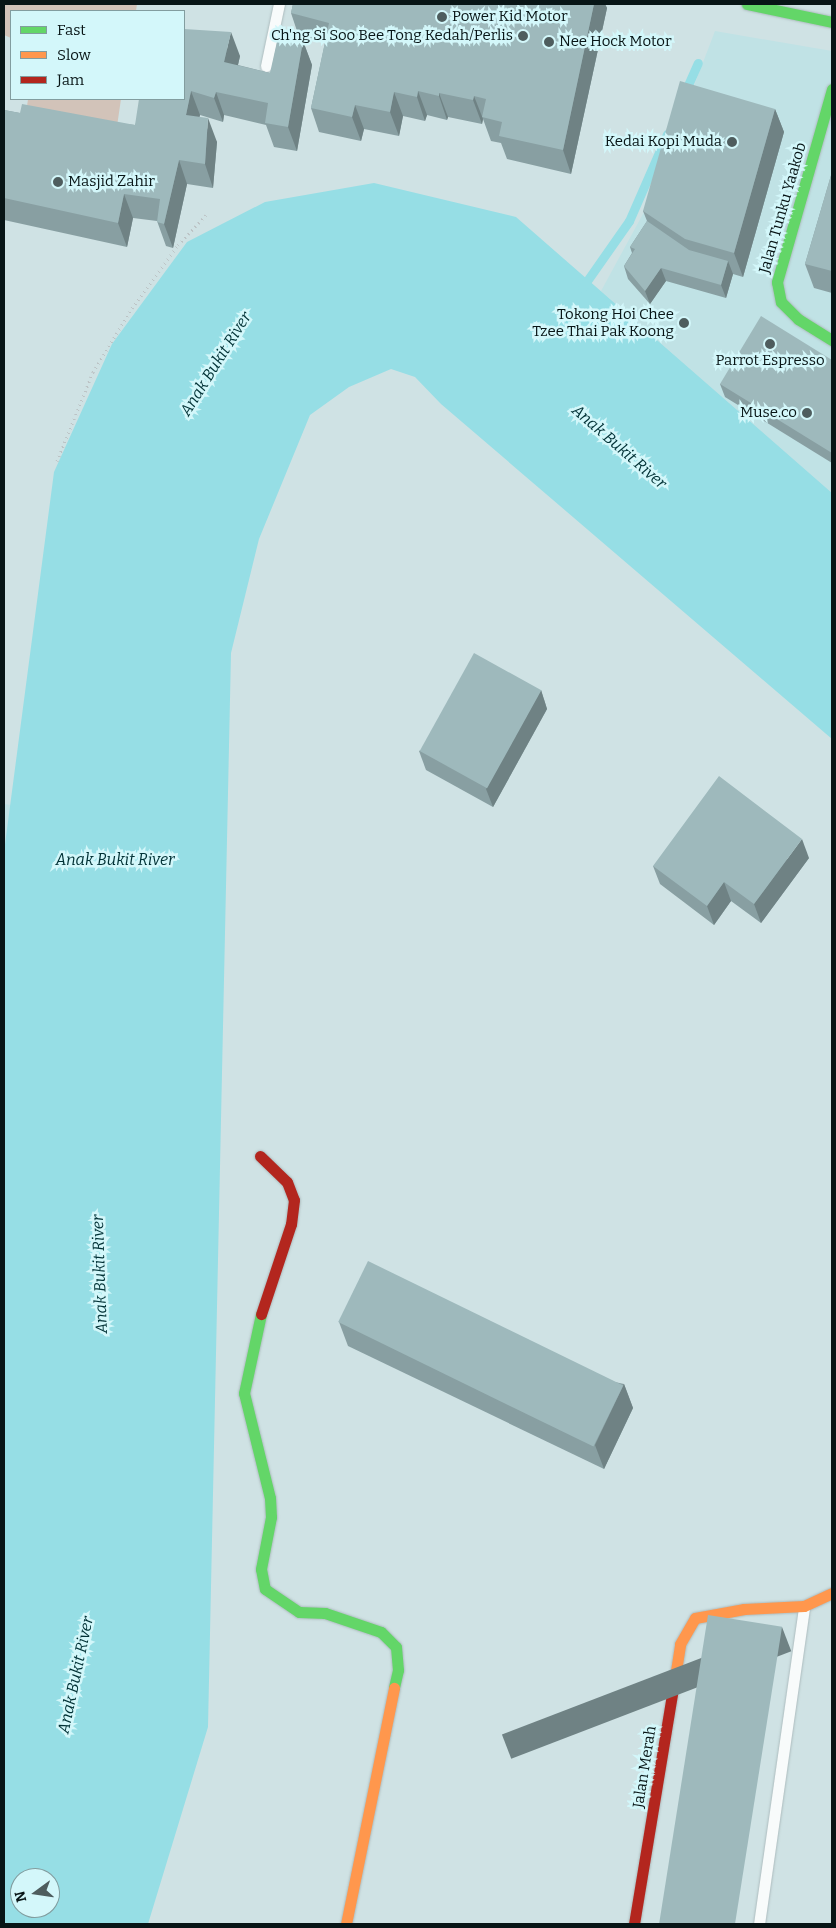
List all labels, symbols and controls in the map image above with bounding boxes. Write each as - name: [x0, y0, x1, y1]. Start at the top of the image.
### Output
- place label: Power Kid Motor: [452, 8, 568, 26]
- legend: [10, 10, 185, 100]
- marker: Power Kid Motor: [436, 11, 448, 23]
- text: Fast: [57, 21, 86, 39]
- place label: Ch'ng Si Soo Bee Tong Kedah/Perlis: [271, 27, 513, 45]
- marker: Ch'ng Si Soo Bee Tong Kedah/Perlis: [517, 30, 529, 42]
- place label: Nee Hock Motor: [559, 33, 672, 51]
- marker: Nee Hock Motor: [543, 36, 555, 48]
- text: Slow: [57, 46, 91, 64]
- text: Jam: [57, 71, 84, 89]
- place label: Kedai Kopi Muda: [605, 133, 722, 151]
- marker: Kedai Kopi Muda: [726, 136, 738, 148]
- street label: Jalan Tunku Yaakob: [756, 140, 810, 276]
- place label: Masjid Zahir: [68, 173, 155, 191]
- marker: Masjid Zahir: [52, 176, 64, 188]
- place label: Tokong Hoi Chee Tzee Thai Pak Koong: [532, 305, 674, 340]
- water label: Anak Bukit River: [176, 309, 256, 419]
- marker: Tokong Hoi Chee Tzee Thai Pak Koong: [678, 317, 690, 329]
- marker: Parrot Espresso: [764, 338, 776, 350]
- place label: Parrot Espresso: [715, 352, 825, 370]
- water label: Anak Bukit River: [568, 401, 670, 493]
- place label: Muse.co: [740, 404, 797, 422]
- marker: Muse.co: [801, 407, 813, 419]
- water label: Anak Bukit River: [56, 850, 174, 870]
- water label: Anak Bukit River: [88, 1214, 112, 1334]
- water label: Anak Bukit River: [54, 1615, 98, 1735]
- street label: Jalan Merah: [630, 1725, 660, 1809]
- north arrow: [10, 1868, 60, 1918]
- text: N: [11, 1889, 30, 1904]

